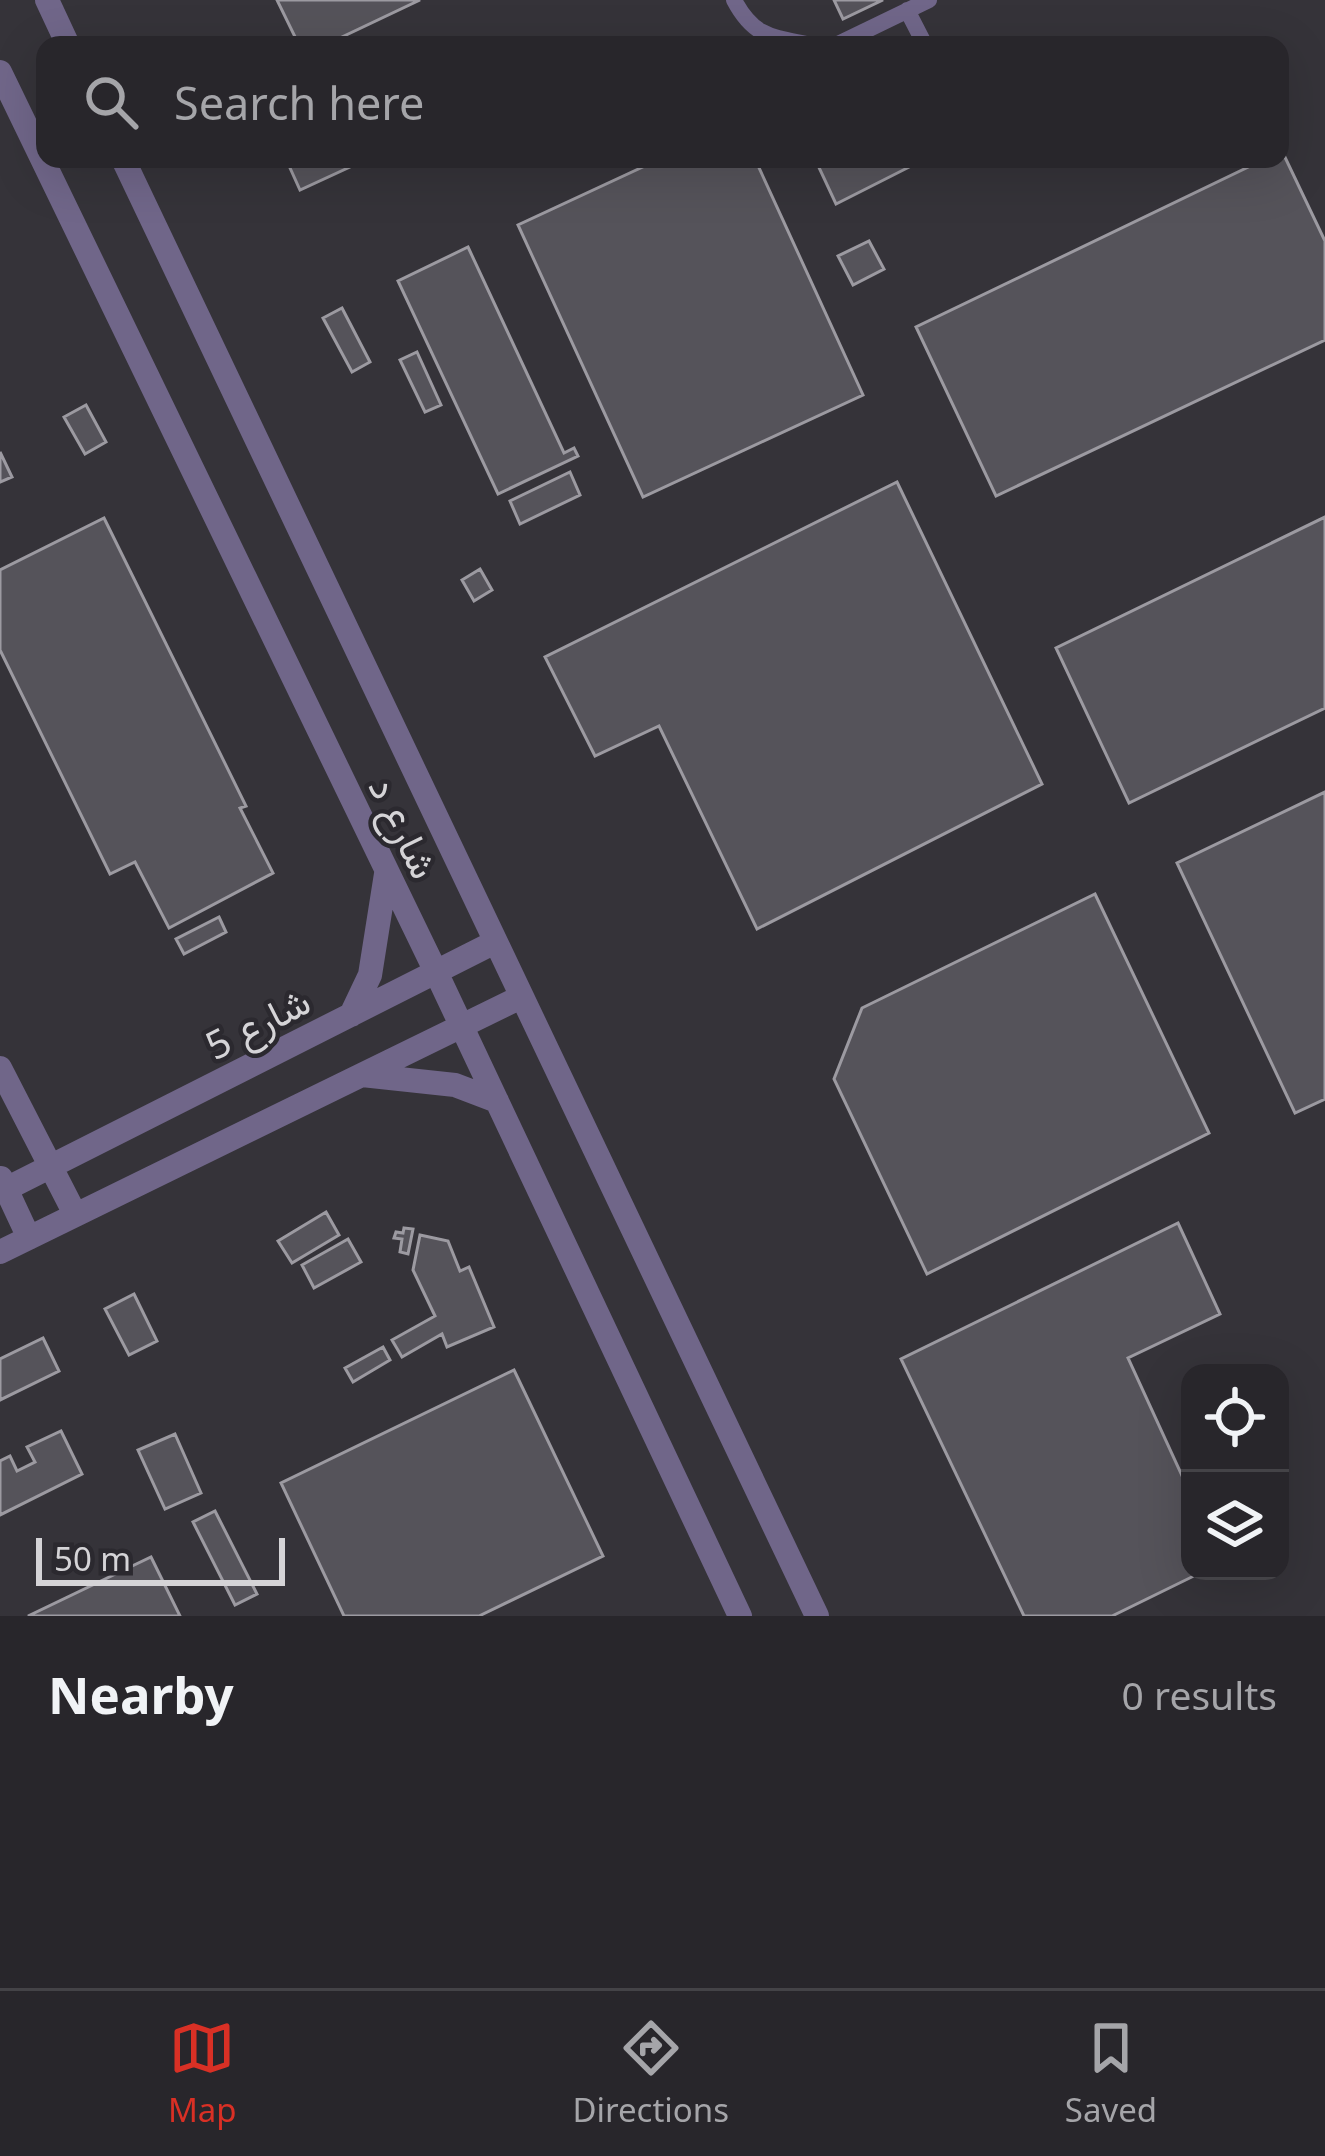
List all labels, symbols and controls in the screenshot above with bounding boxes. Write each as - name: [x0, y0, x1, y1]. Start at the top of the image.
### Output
- search box: [36, 36, 1289, 168]
- icon: search: [78, 69, 144, 135]
- text: Search here: [174, 72, 424, 133]
- street label: شارع د: [356, 767, 452, 888]
- street label: شارع 5: [196, 973, 319, 1073]
- map controls: [1181, 1364, 1289, 1580]
- button: locate: [1181, 1364, 1289, 1472]
- button: layers: [1181, 1472, 1289, 1580]
- scale bar: [36, 1532, 285, 1585]
- text: 50 m: [54, 1536, 131, 1581]
- text: Nearby: [48, 1659, 234, 1729]
- text: 0 results: [1122, 1668, 1277, 1721]
- tab: Map: [168, 2015, 237, 2132]
- tab: Directions: [572, 2015, 729, 2132]
- tab: Saved: [1065, 2015, 1157, 2132]

